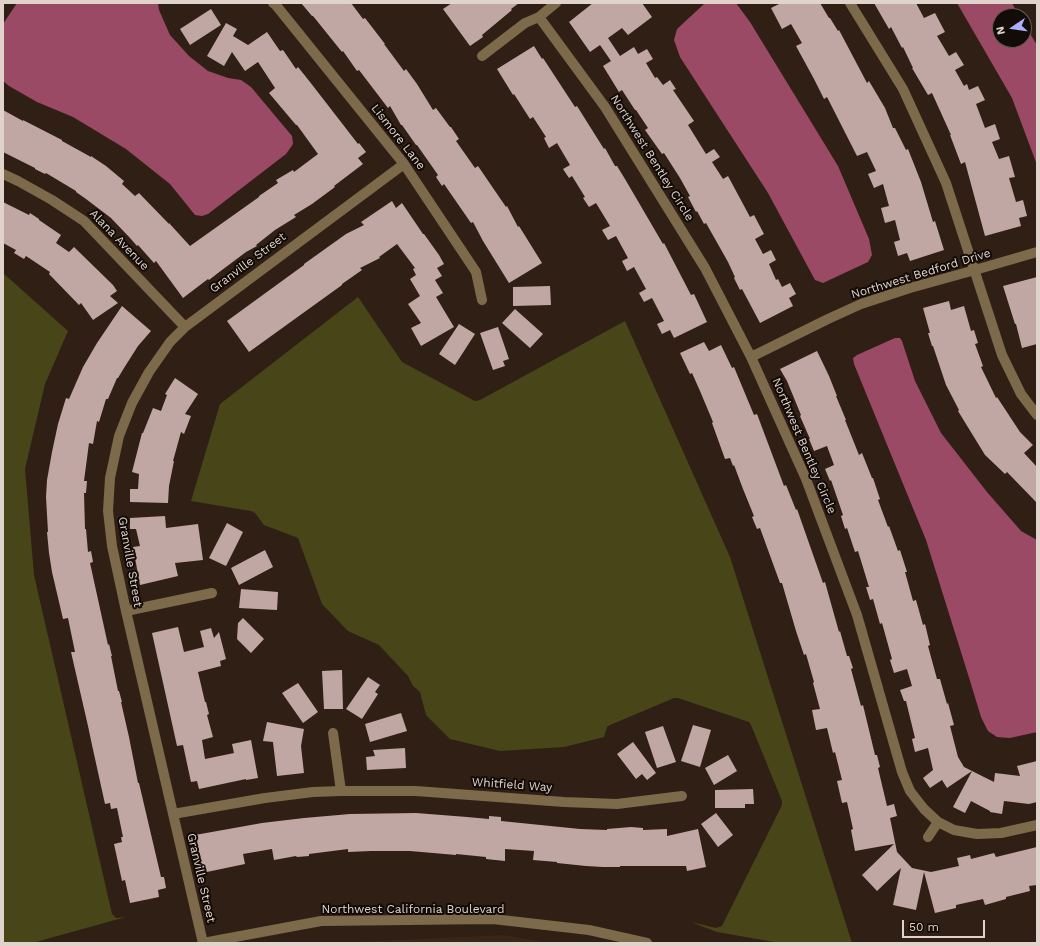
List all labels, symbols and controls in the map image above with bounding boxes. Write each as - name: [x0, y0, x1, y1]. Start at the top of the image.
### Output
- north arrow: [992, 8, 1032, 48]
- text: N: [994, 25, 1008, 36]
- street label: Northwest Bentley Circle: [607, 92, 697, 224]
- street label: Lismore Lane: [368, 101, 428, 173]
- street label: Alana Avenue: [86, 207, 152, 273]
- street label: Granville Street: [207, 230, 289, 296]
- street label: Northwest Bedford Drive: [849, 246, 993, 302]
- street label: Northwest Bentley Circle: [769, 376, 839, 516]
- street label: Granville Street: [115, 516, 145, 608]
- street label: Whitfield Way: [471, 775, 553, 795]
- street label: Granville Street: [184, 832, 218, 924]
- street label: Northwest California Boulevard: [321, 902, 505, 916]
- scale bar: [904, 912, 987, 938]
- text: 50 m: [909, 920, 939, 934]

